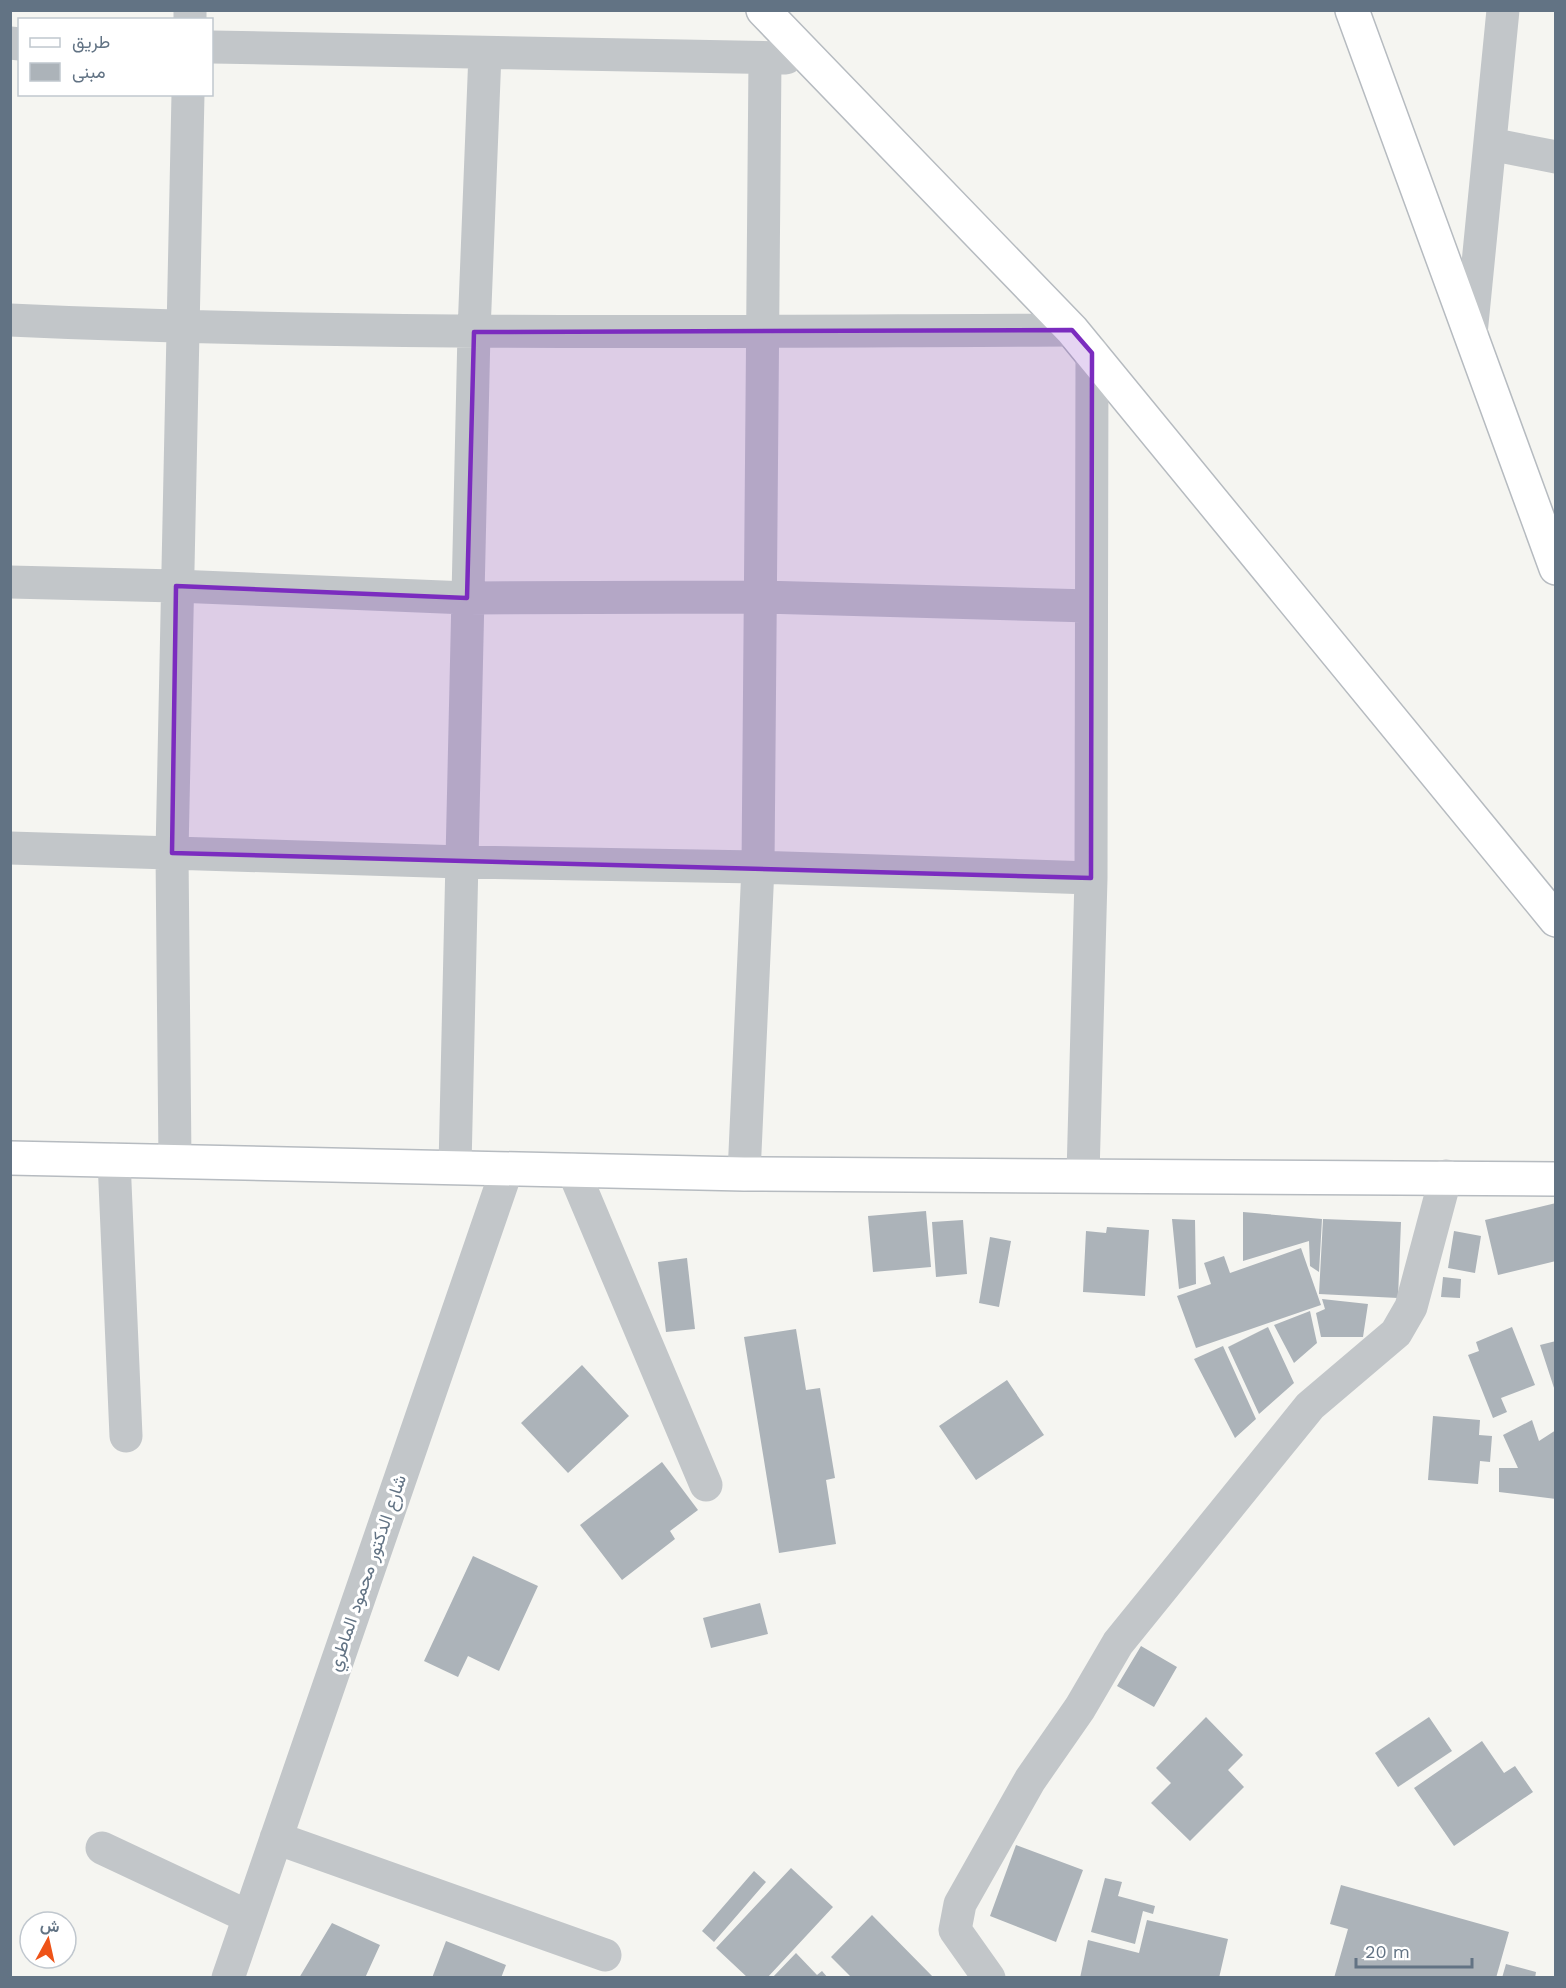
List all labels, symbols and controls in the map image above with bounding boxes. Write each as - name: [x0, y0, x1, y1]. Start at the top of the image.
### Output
- legend: [18, 18, 213, 96]
- text: طريق: [72, 31, 110, 53]
- text: مبنى: [72, 61, 106, 83]
- street label: شارع الدكتور محمود الماطري: [323, 1472, 415, 1676]
- north arrow: [18, 1910, 78, 1970]
- text: ش: [39, 1915, 61, 1936]
- scale bar: [1356, 1931, 1472, 1969]
- text: 20 m: [1365, 1941, 1410, 1962]

